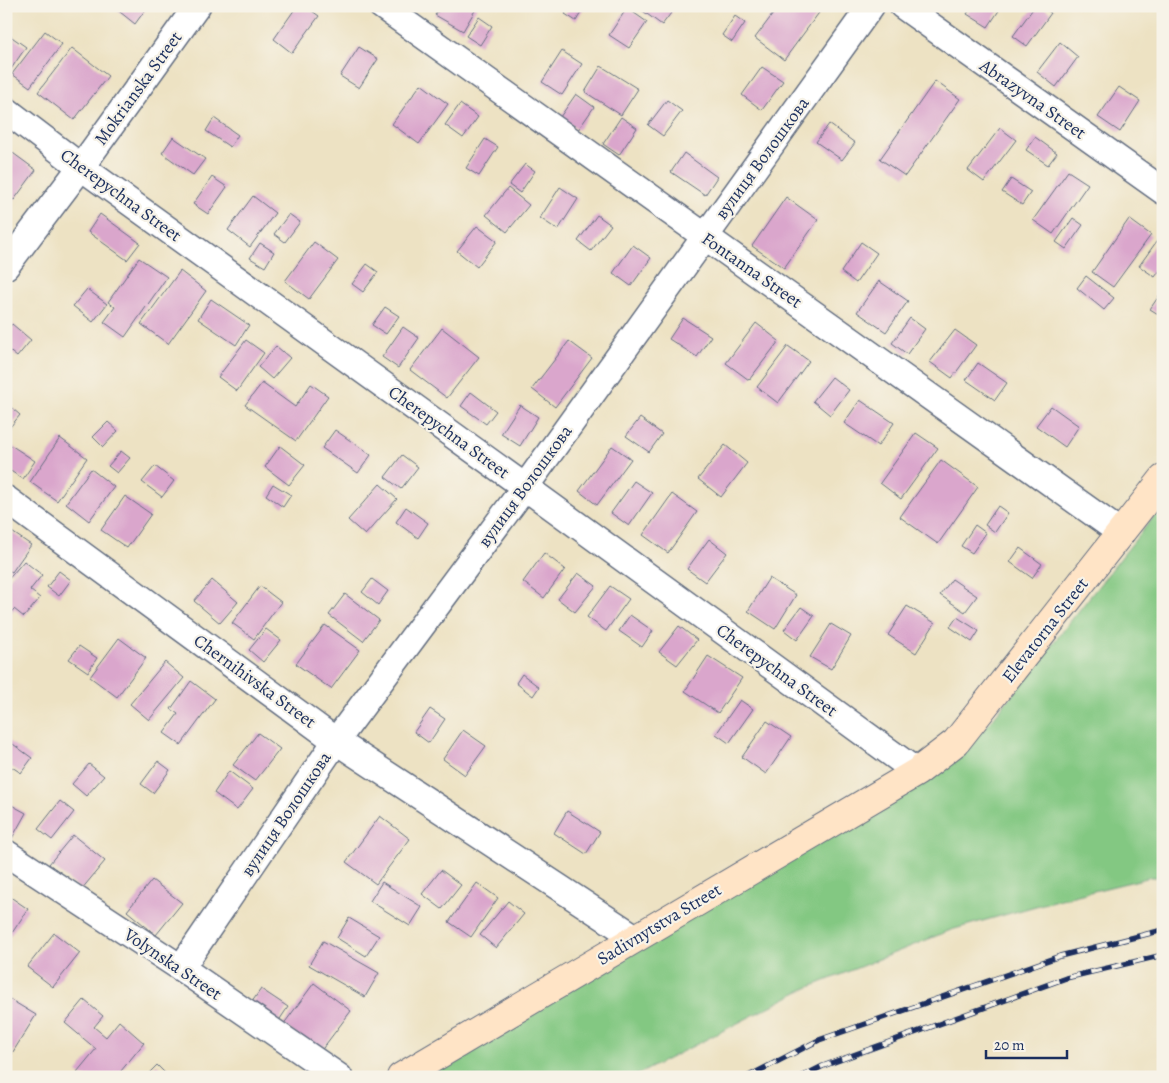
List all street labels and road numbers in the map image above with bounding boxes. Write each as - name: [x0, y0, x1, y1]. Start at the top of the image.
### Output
- street label: Mokrianska Street: [89, 26, 187, 150]
- street label: Abrazyvna Street: [974, 53, 1091, 145]
- street label: вулиця Волошкова: [709, 91, 815, 224]
- street label: Cherepychna Street: [56, 143, 186, 247]
- street label: Fontanna Street: [697, 226, 807, 314]
- street label: Cherepychna Street: [384, 380, 514, 484]
- street label: вулиця Волошкова: [472, 419, 578, 552]
- street label: Elevatorna Street: [996, 573, 1094, 687]
- street label: Cherepychna Street: [712, 618, 842, 722]
- street label: Chernihivska Street: [189, 629, 321, 734]
- street label: вулиця Волошкова: [235, 746, 337, 881]
- street label: Sadivnytstva Street: [592, 877, 726, 971]
- street label: Volynska Street: [119, 922, 227, 1006]

